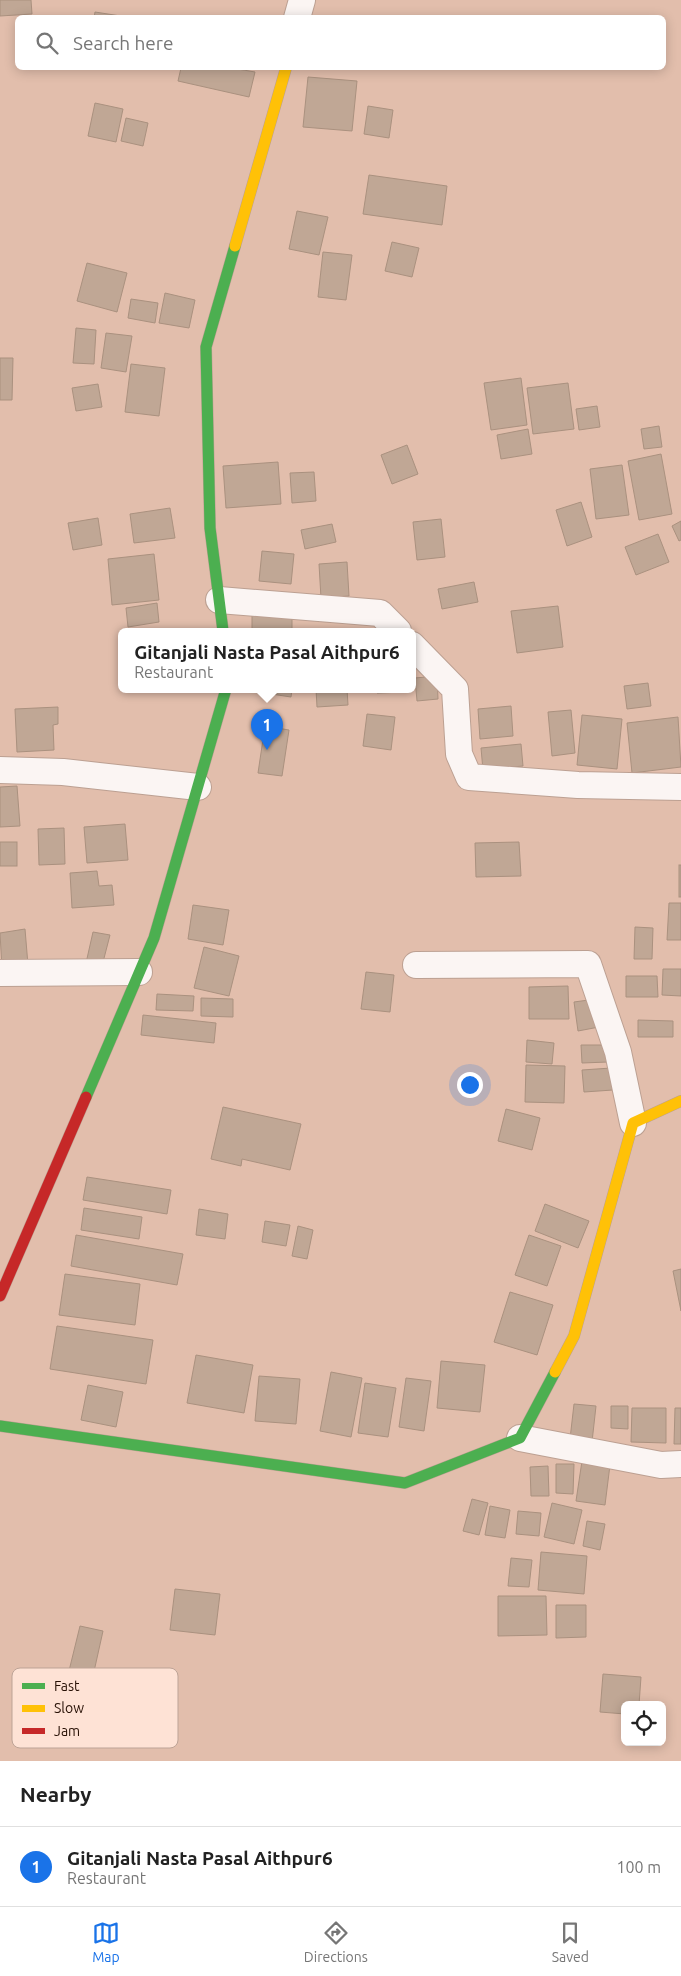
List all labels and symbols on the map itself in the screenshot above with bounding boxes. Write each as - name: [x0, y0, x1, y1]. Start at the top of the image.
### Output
- pin: 1: [251, 709, 283, 750]
- your location: [457, 1072, 483, 1098]
- legend: [12, 1668, 178, 1748]
- text: Fast: [54, 1678, 80, 1694]
- text: Slow: [54, 1700, 84, 1716]
- text: Jam: [54, 1723, 80, 1739]

